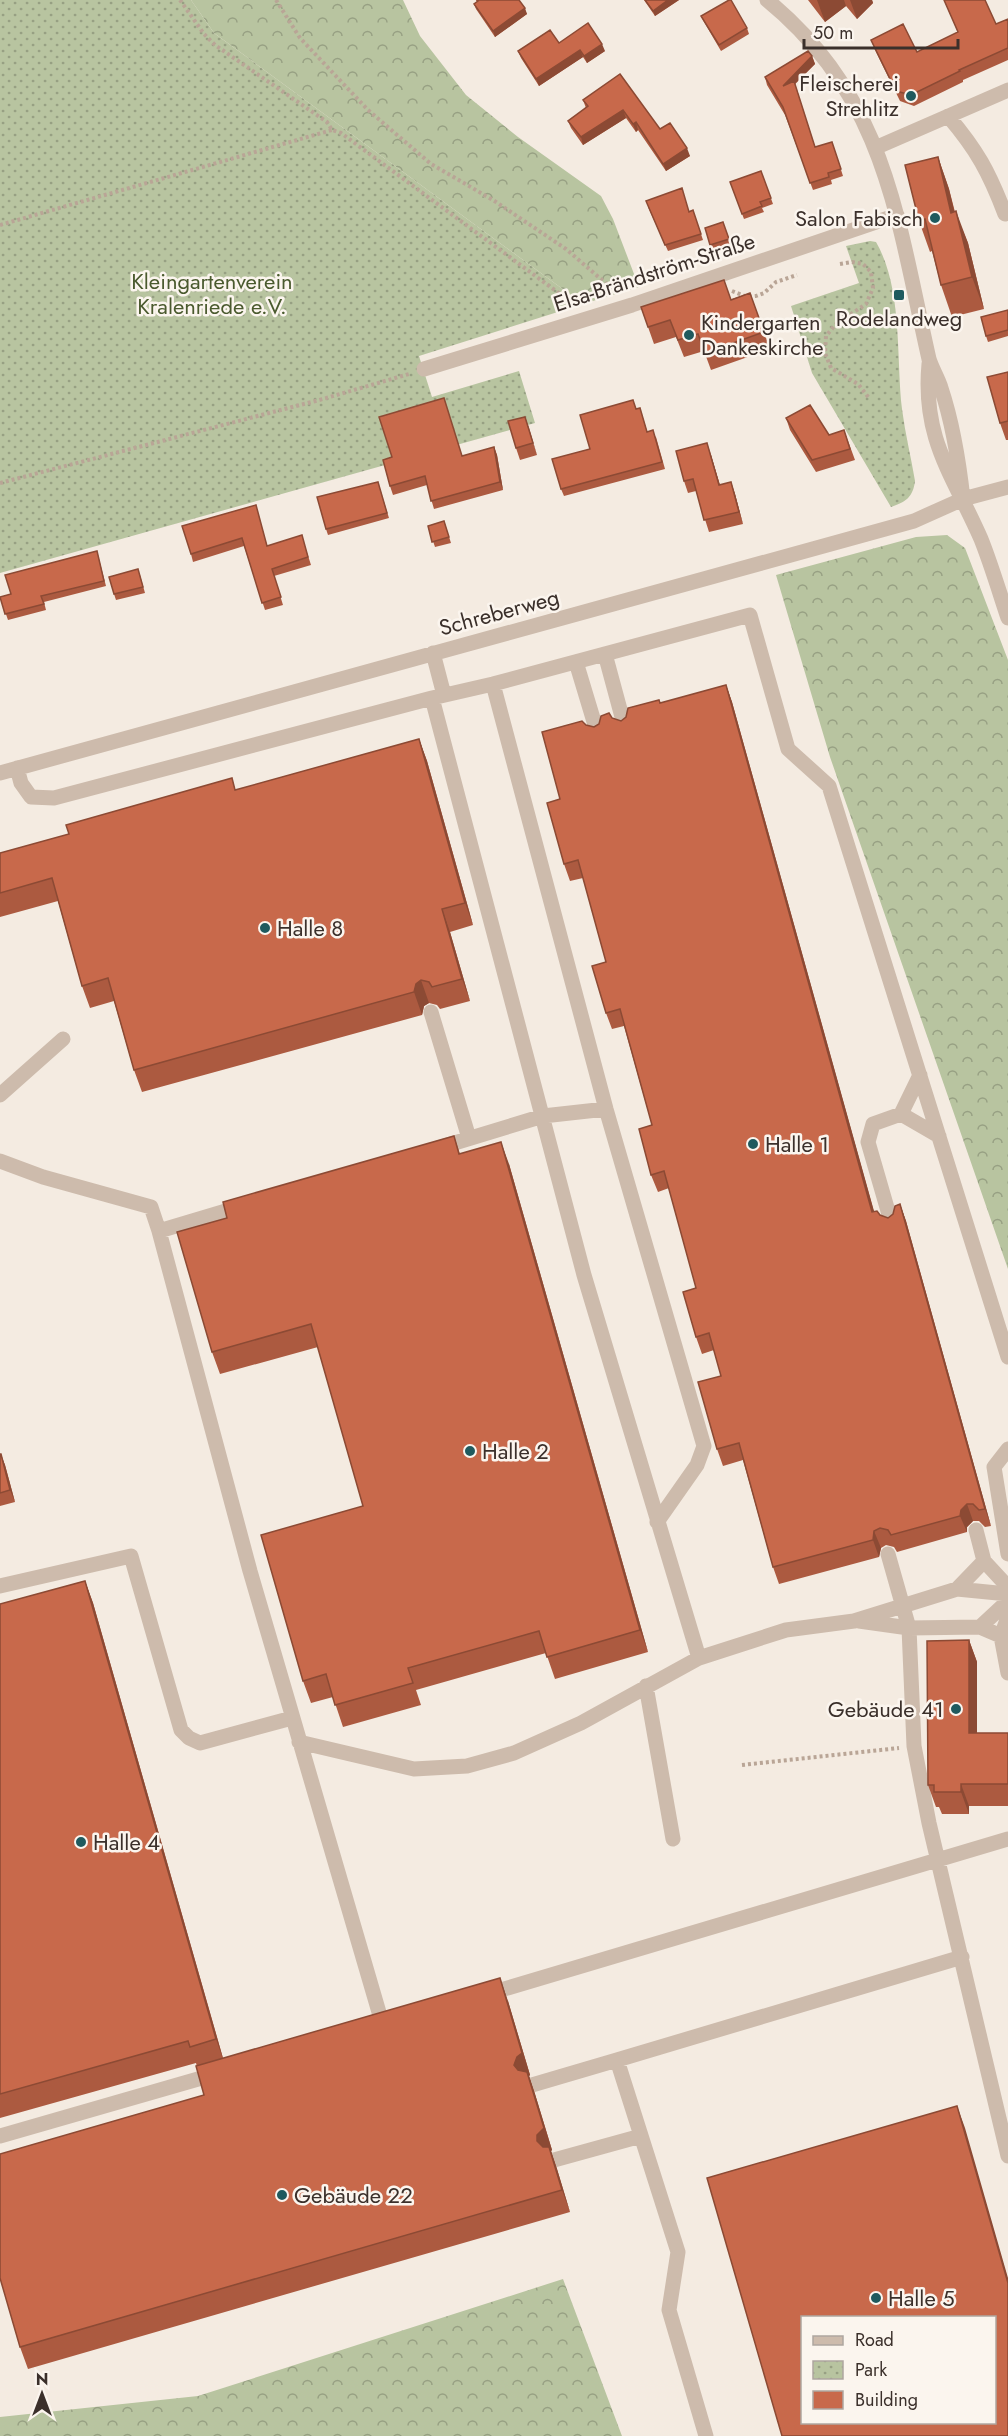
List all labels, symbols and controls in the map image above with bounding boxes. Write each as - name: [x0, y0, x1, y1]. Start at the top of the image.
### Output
- scale bar: [804, 12, 958, 50]
- text: 50 m: [813, 20, 853, 46]
- place label: Fleischerei Strehlitz: [799, 67, 899, 124]
- marker: Fleischerei Strehlitz: [904, 89, 918, 103]
- place label: Salon Fabisch: [795, 202, 923, 234]
- marker: Salon Fabisch: [928, 211, 942, 225]
- street label: Elsa-Brändström-Straße: [549, 224, 759, 320]
- park label: Kleingartenverein Kralenriede e.V.: [131, 265, 293, 322]
- marker: Rodelandweg: [892, 288, 906, 302]
- place label: Rodelandweg: [836, 302, 962, 334]
- place label: Kindergarten Dankeskirche: [701, 306, 824, 363]
- marker: Kindergarten Dankeskirche: [682, 328, 696, 342]
- street label: Schreberweg: [435, 581, 563, 643]
- place label: Halle 8: [277, 912, 343, 944]
- marker: Halle 8: [258, 921, 272, 935]
- place label: Halle 1: [765, 1128, 829, 1160]
- marker: Halle 1: [746, 1137, 760, 1151]
- place label: Halle 2: [482, 1435, 549, 1467]
- marker: Halle 2: [463, 1444, 477, 1458]
- place label: Gebäude 41: [828, 1693, 944, 1725]
- marker: Gebäude 41: [949, 1702, 963, 1716]
- place label: Halle 4: [93, 1826, 160, 1858]
- marker: Halle 4: [74, 1835, 88, 1849]
- place label: Gebäude 22: [294, 2179, 413, 2211]
- marker: Gebäude 22: [275, 2188, 289, 2202]
- place label: Halle 5: [888, 2282, 955, 2314]
- marker: Halle 5: [869, 2291, 883, 2305]
- legend: [801, 2316, 996, 2424]
- text: Road: [855, 2327, 894, 2353]
- text: Park: [855, 2357, 887, 2383]
- north arrow: [12, 2364, 72, 2424]
- text: N: [36, 2368, 48, 2391]
- text: Building: [855, 2387, 918, 2413]

